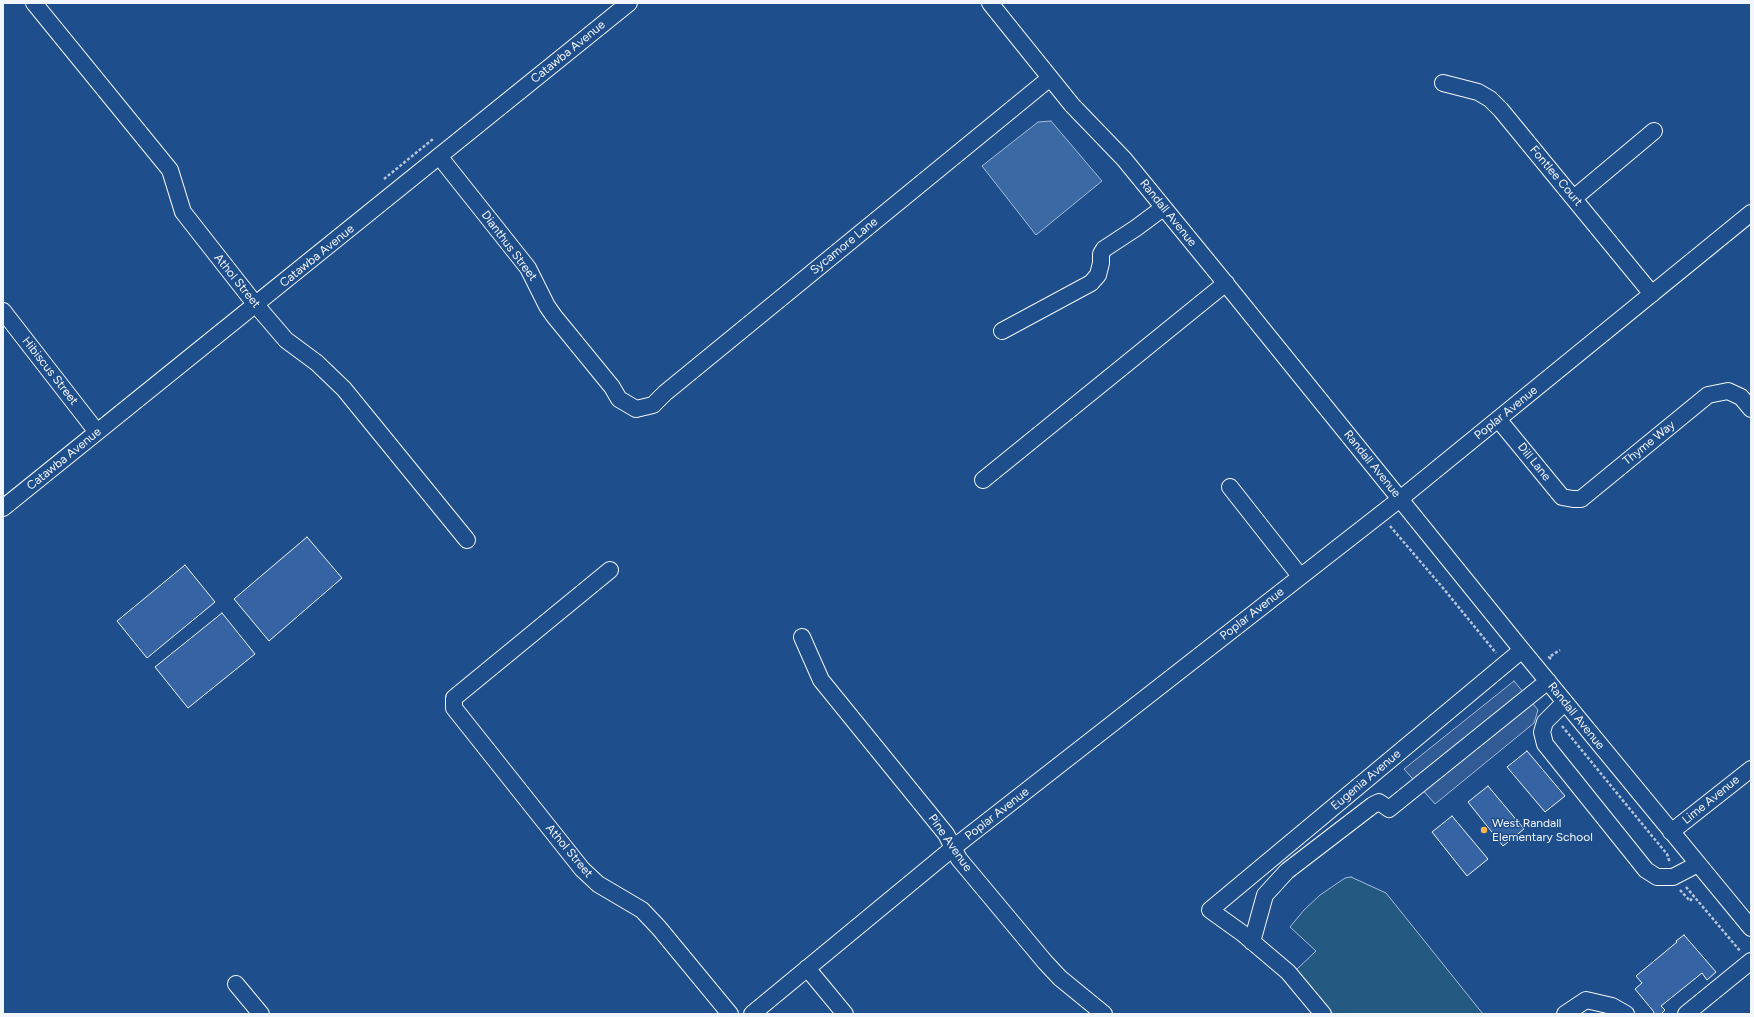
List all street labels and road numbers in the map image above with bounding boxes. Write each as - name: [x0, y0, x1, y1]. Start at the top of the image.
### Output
- street label: Catawba Avenue: [528, 18, 608, 86]
- street label: Fontlee Court: [1527, 143, 1585, 209]
- street label: Randall Avenue: [1137, 176, 1199, 250]
- street label: Dianthus Street: [478, 208, 540, 284]
- street label: Sycamore Lane: [807, 214, 881, 278]
- street label: Catawba Avenue: [277, 222, 357, 290]
- street label: Athol Street: [211, 251, 263, 311]
- street label: Hibiscus Street: [19, 334, 81, 408]
- street label: Poplar Avenue: [1471, 383, 1541, 443]
- street label: Thyme Way: [1620, 418, 1678, 468]
- street label: Catawba Avenue: [24, 425, 104, 493]
- street label: Randall Avenue: [1341, 427, 1403, 501]
- street label: Dill Lane: [1514, 440, 1554, 484]
- street label: Poplar Avenue: [1217, 585, 1287, 643]
- street label: Randall Avenue: [1545, 679, 1607, 753]
- street label: Eugenia Avenue: [1328, 747, 1404, 813]
- street label: Lime Avenue: [1680, 773, 1742, 827]
- street label: Poplar Avenue: [962, 785, 1032, 843]
- street label: Pine Avenue: [925, 812, 975, 874]
- street label: Athol Street: [542, 821, 596, 881]

